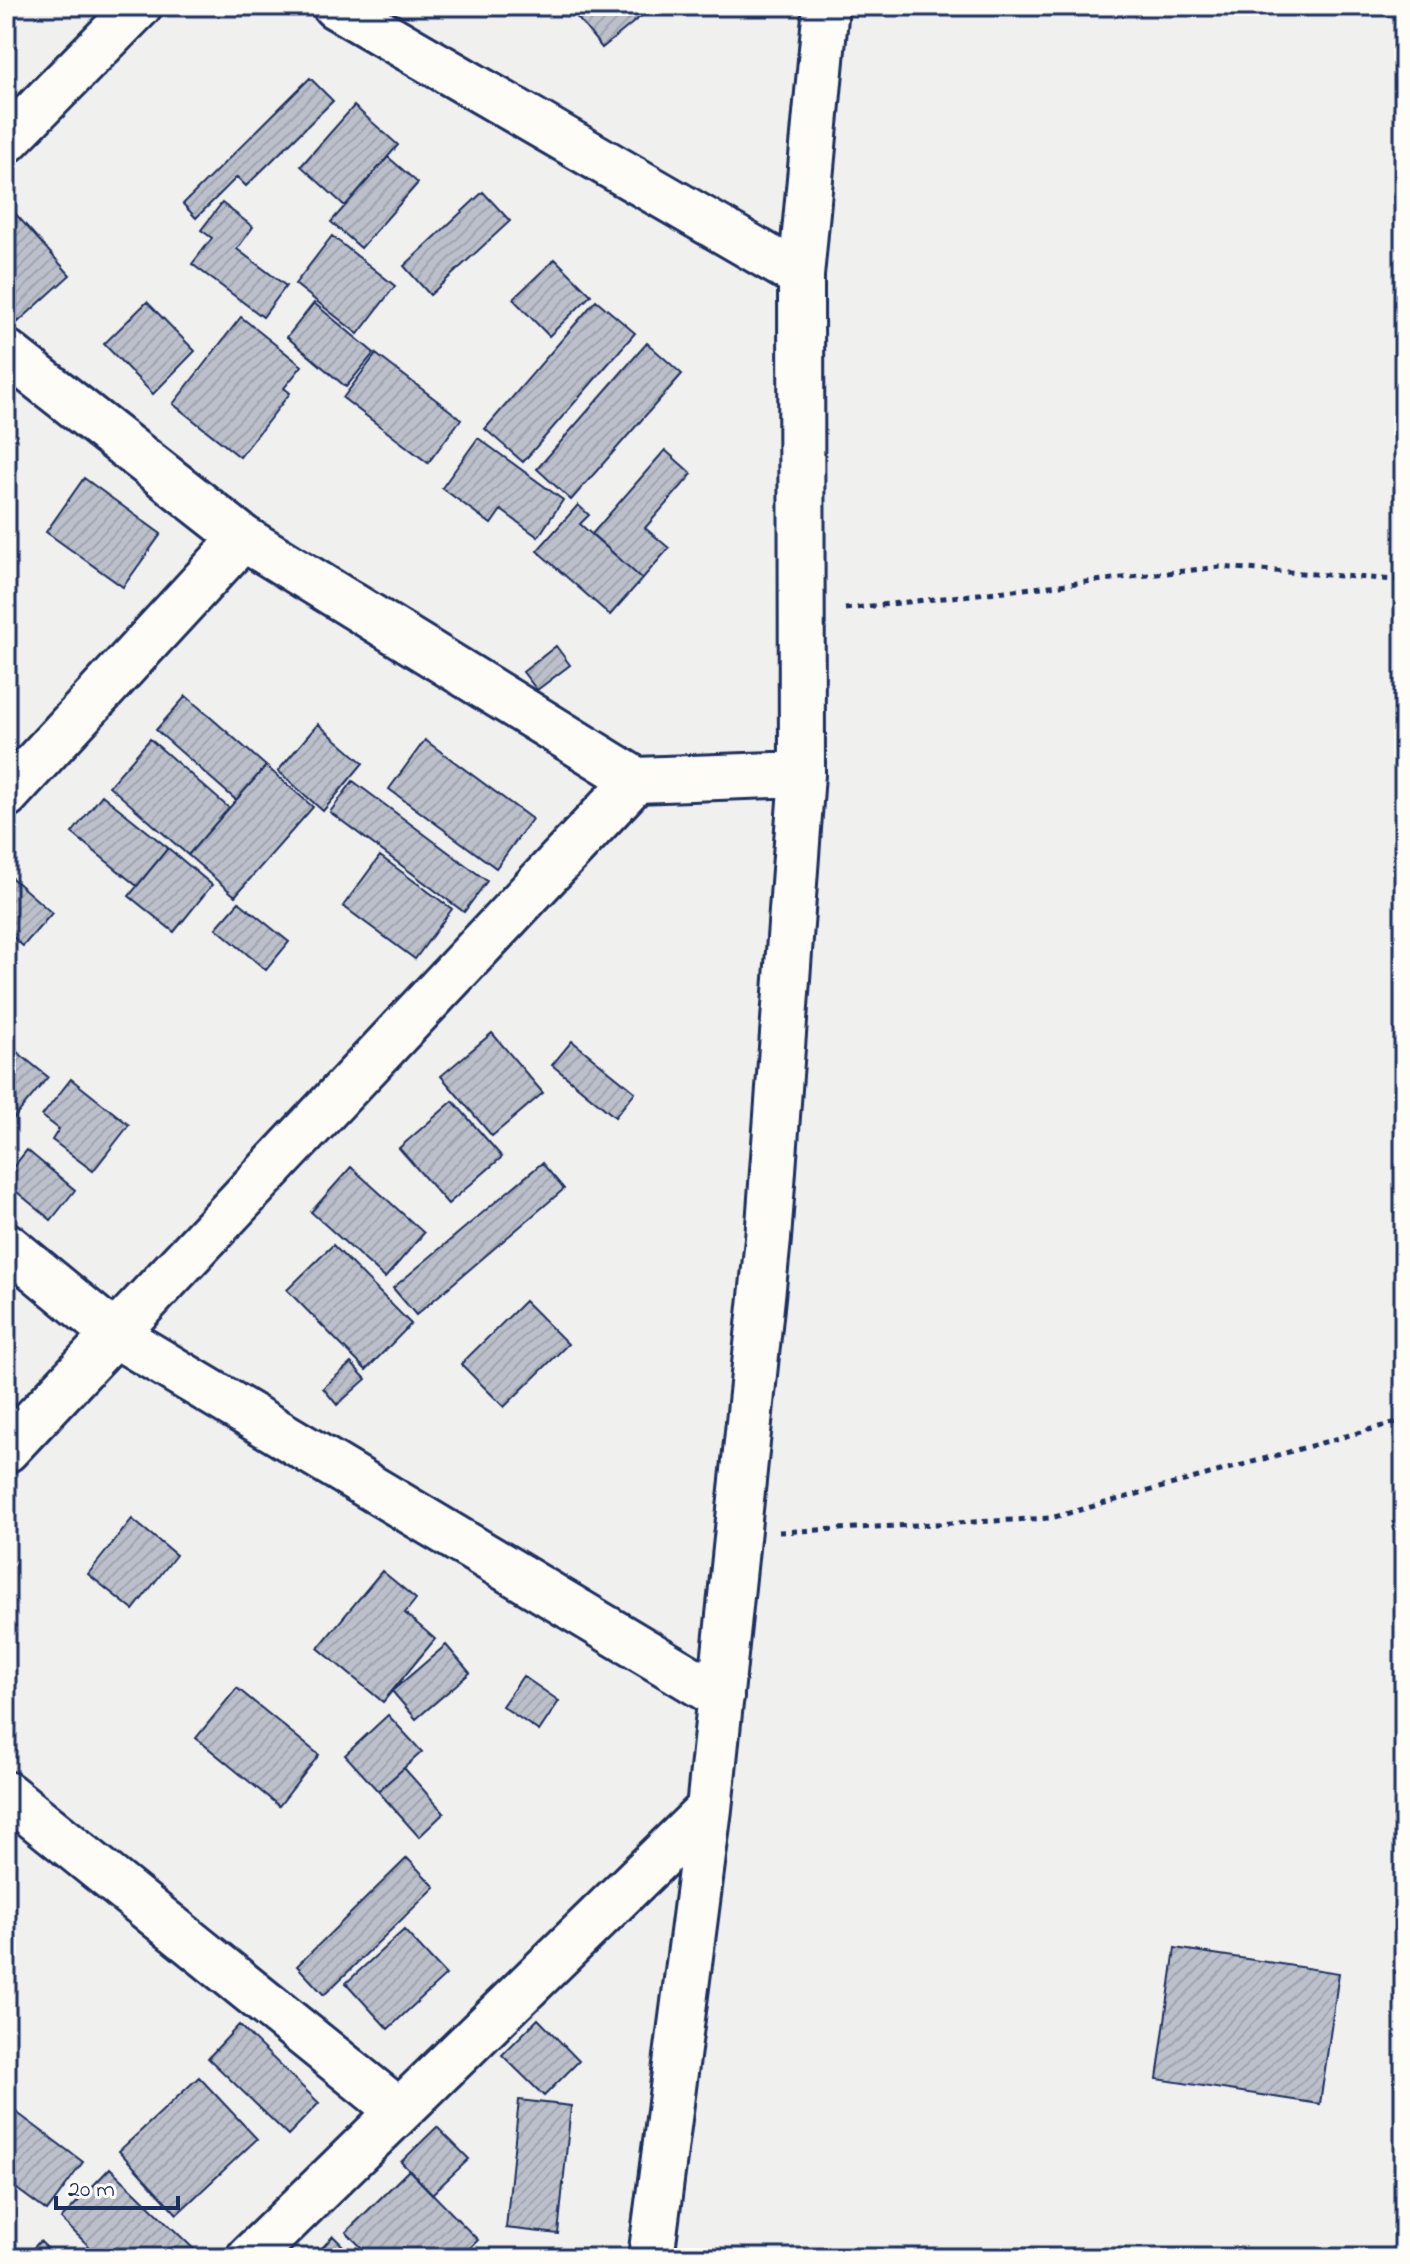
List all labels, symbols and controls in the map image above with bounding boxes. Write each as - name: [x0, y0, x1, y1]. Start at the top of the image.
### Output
- scale bar: [56, 2160, 178, 2210]
- text: 20 m: [68, 2173, 115, 2208]

